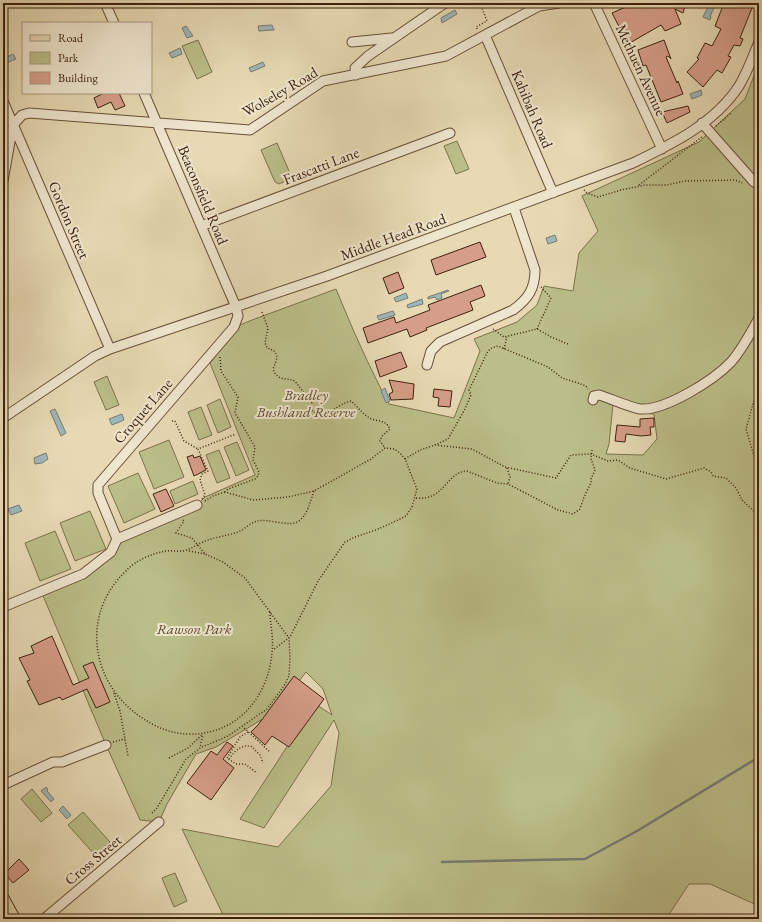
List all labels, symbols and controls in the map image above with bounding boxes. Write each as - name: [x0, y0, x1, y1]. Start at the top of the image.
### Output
- street label: Methuen Avenue: [612, 21, 671, 119]
- legend: [22, 22, 152, 94]
- text: Road: [58, 30, 84, 46]
- text: Park: [58, 50, 79, 66]
- street label: Wolseley Road: [239, 62, 321, 121]
- street label: Kahibah Road: [507, 67, 558, 151]
- text: Building: [58, 70, 99, 86]
- street label: Beaconsfield Road: [174, 142, 233, 248]
- street label: Frascatti Lane: [280, 142, 362, 189]
- street label: Gordon Street: [45, 178, 94, 262]
- street label: Middle Head Road: [338, 209, 449, 264]
- street label: Croquet Lane: [109, 374, 176, 447]
- park label: Bradley Bushland Reserve: [256, 385, 356, 421]
- park label: Rawson Park: [156, 619, 232, 638]
- street label: Cross Street: [60, 830, 125, 889]

